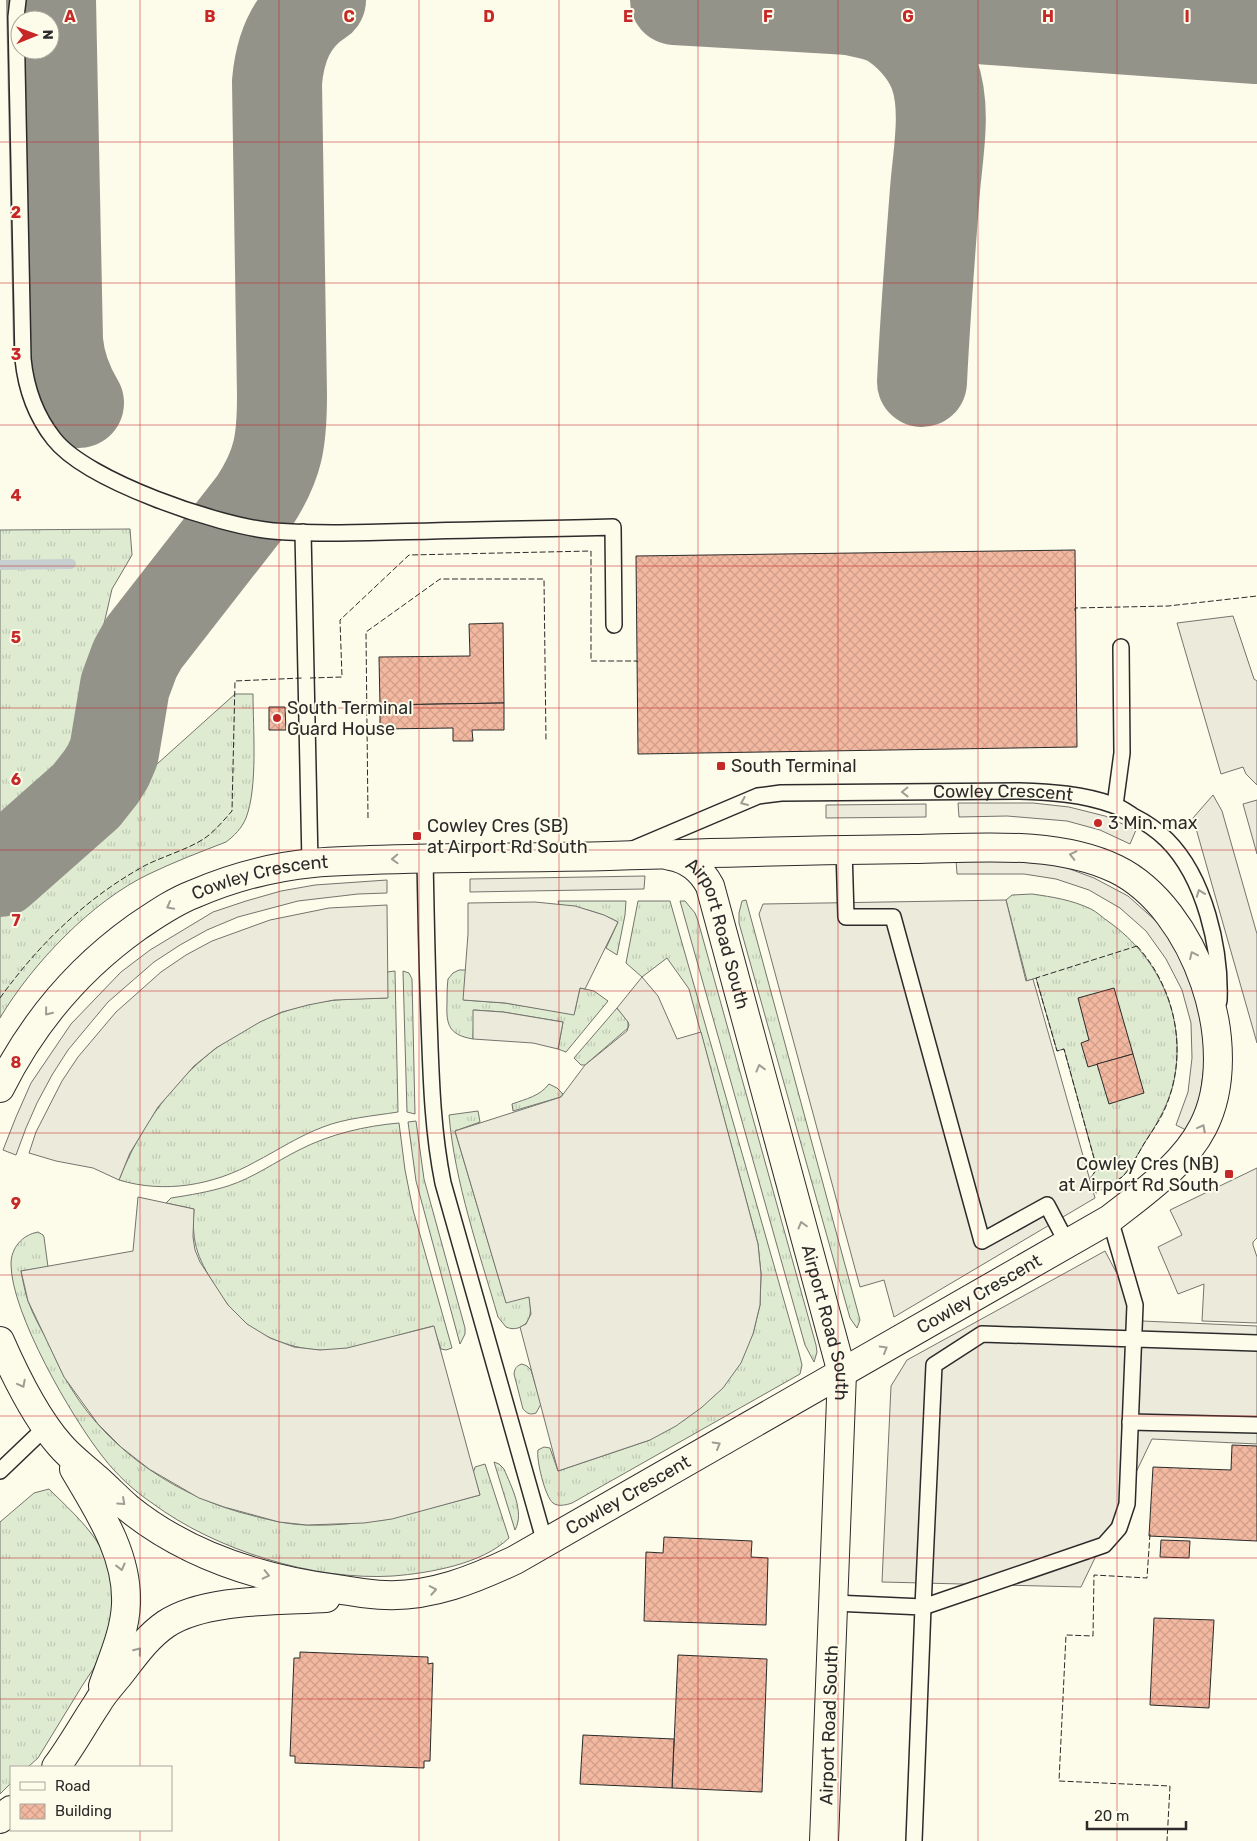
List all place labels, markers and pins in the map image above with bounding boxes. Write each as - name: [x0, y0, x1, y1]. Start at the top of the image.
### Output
- place label: South Terminal Guard House: [287, 697, 413, 740]
- marker: South Terminal Guard House: [271, 712, 283, 724]
- place label: South Terminal: [731, 755, 857, 777]
- marker: South Terminal: [715, 760, 727, 772]
- place label: 3 Min. max: [1108, 812, 1198, 834]
- place label: Cowley Cres (SB) at Airport Rd South: [427, 815, 588, 858]
- marker: 3 Min. max: [1092, 817, 1104, 829]
- marker: Cowley Cres (SB) at Airport Rd South: [411, 830, 423, 842]
- place label: Cowley Cres (NB) at Airport Rd South: [1058, 1153, 1219, 1196]
- marker: Cowley Cres (NB) at Airport Rd South: [1223, 1168, 1235, 1180]

